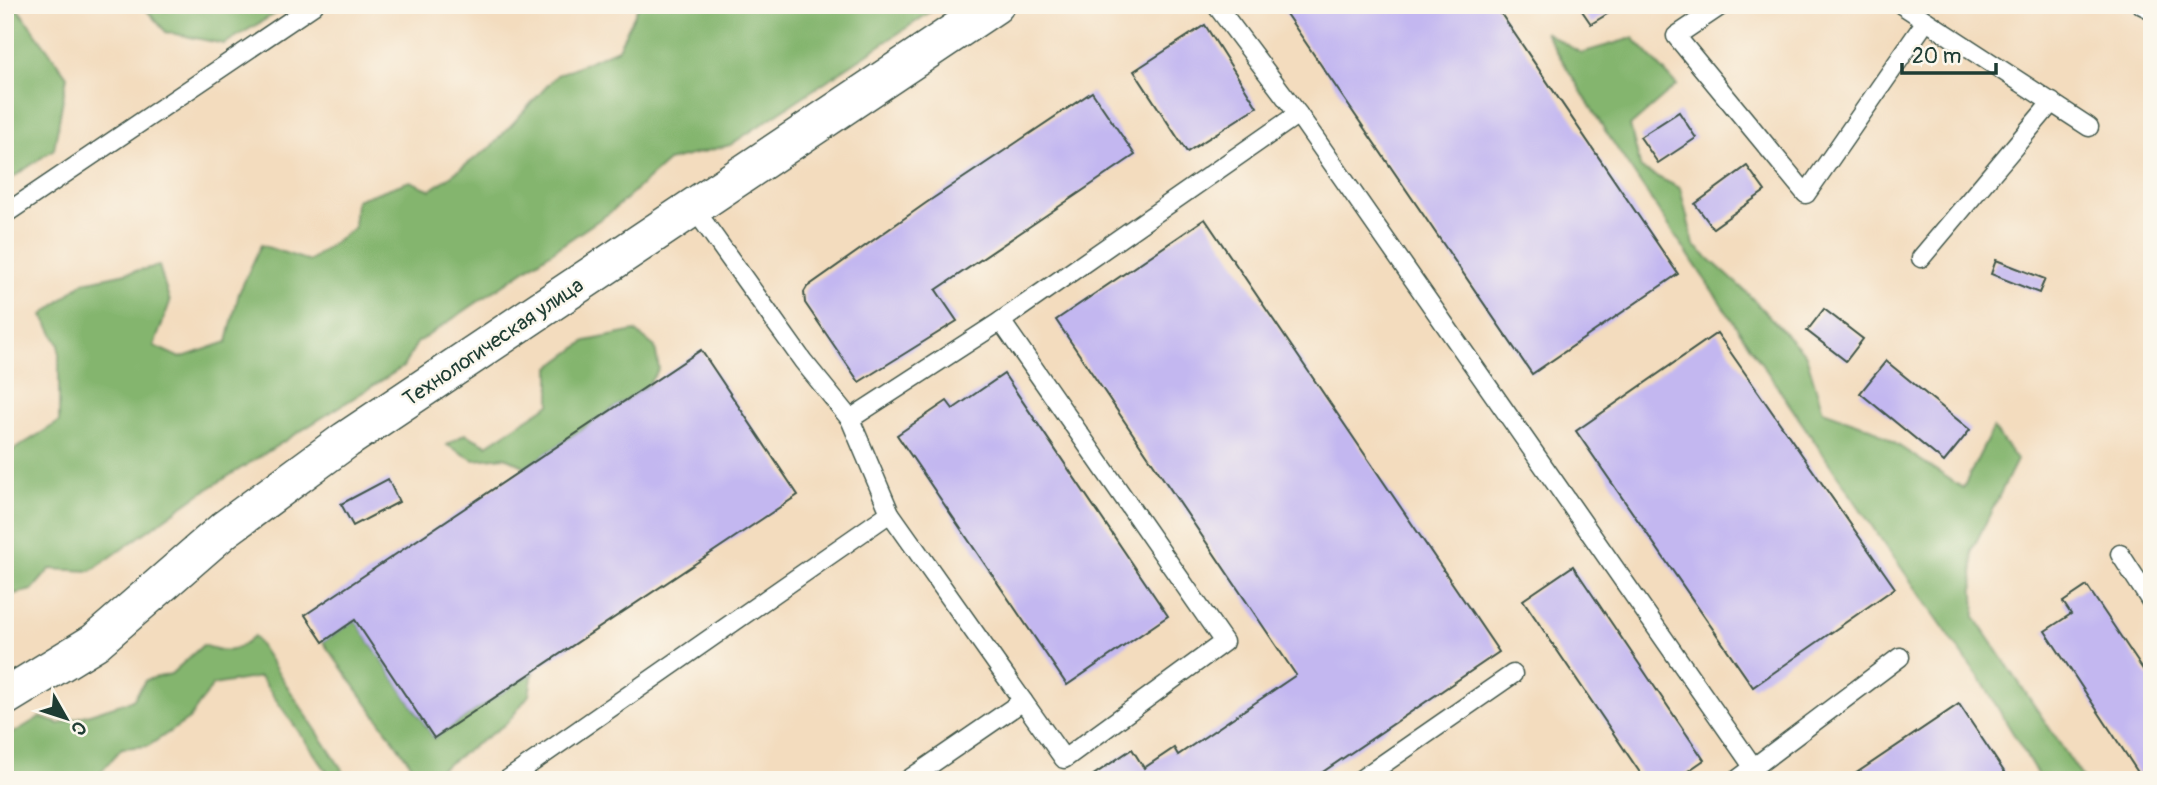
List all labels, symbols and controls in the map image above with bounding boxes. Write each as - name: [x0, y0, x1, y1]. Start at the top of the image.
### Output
- scale bar: [1902, 32, 1996, 76]
- text: 20 m: [1912, 43, 1961, 70]
- street label: Технологическая улица: [398, 272, 589, 413]
- north arrow: [32, 684, 102, 754]
- text: С: [65, 716, 91, 740]

